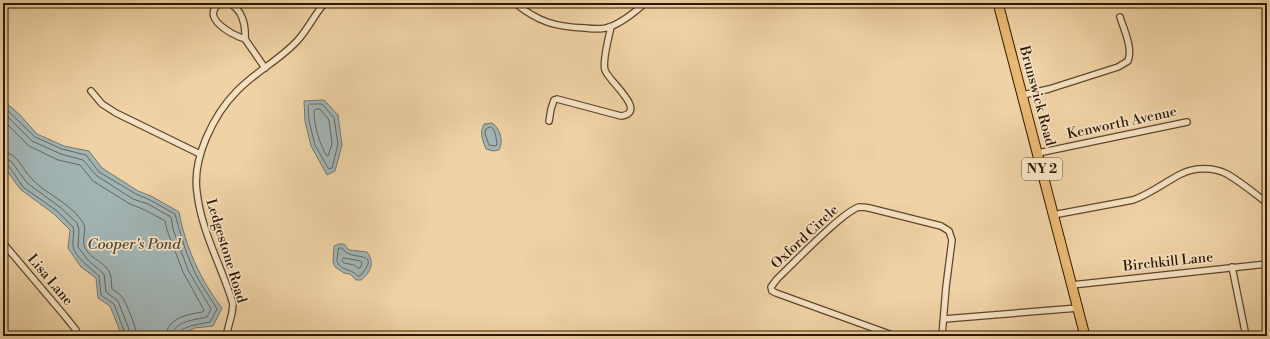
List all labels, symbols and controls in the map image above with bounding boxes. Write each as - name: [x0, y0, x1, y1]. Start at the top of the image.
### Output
- street label: Brunswick Road: [1015, 43, 1059, 148]
- street label: Kenworth Avenue: [1065, 103, 1179, 143]
- road number: NY 2: [1022, 158, 1062, 180]
- street label: Ledgestone Road: [202, 197, 250, 305]
- street label: Oxford Circle: [768, 201, 842, 273]
- water label: Cooper's Pond: [87, 235, 181, 254]
- street label: Birchkill Lane: [1121, 248, 1214, 276]
- street label: Lisa Lane: [23, 251, 77, 309]

